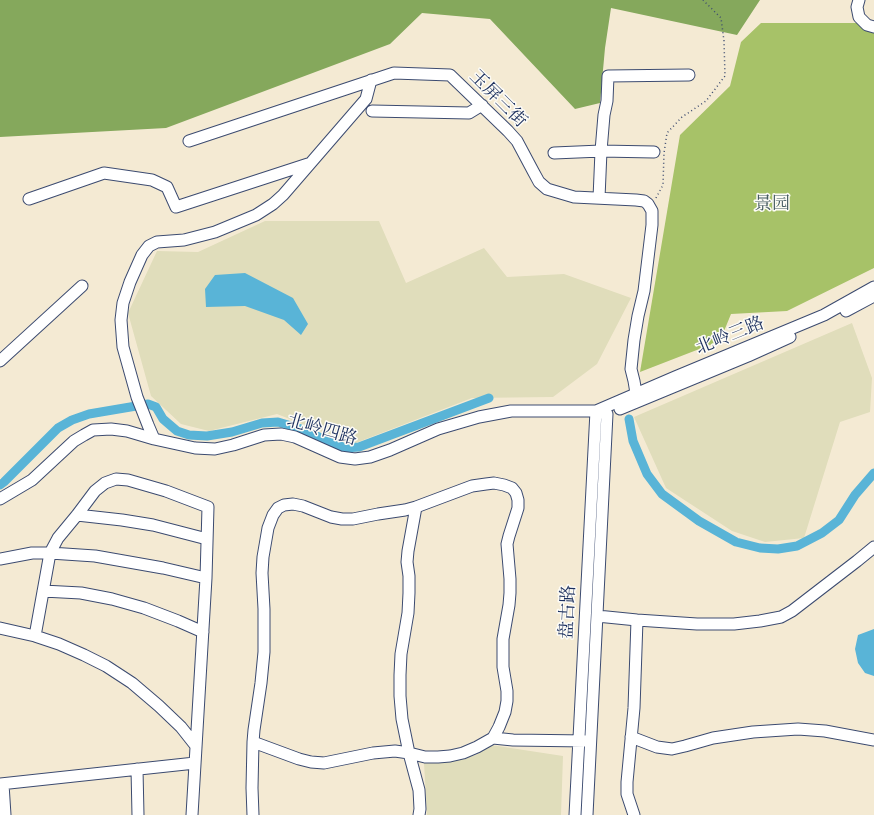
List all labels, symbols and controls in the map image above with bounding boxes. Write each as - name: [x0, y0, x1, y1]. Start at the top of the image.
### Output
- street label: 玉屏三街: [465, 66, 531, 132]
- park label: 景园: [754, 193, 790, 215]
- street label: 北岭三路: [693, 313, 767, 359]
- street label: 北岭四路: [284, 410, 360, 450]
- street label: 盘古路: [556, 584, 580, 640]

